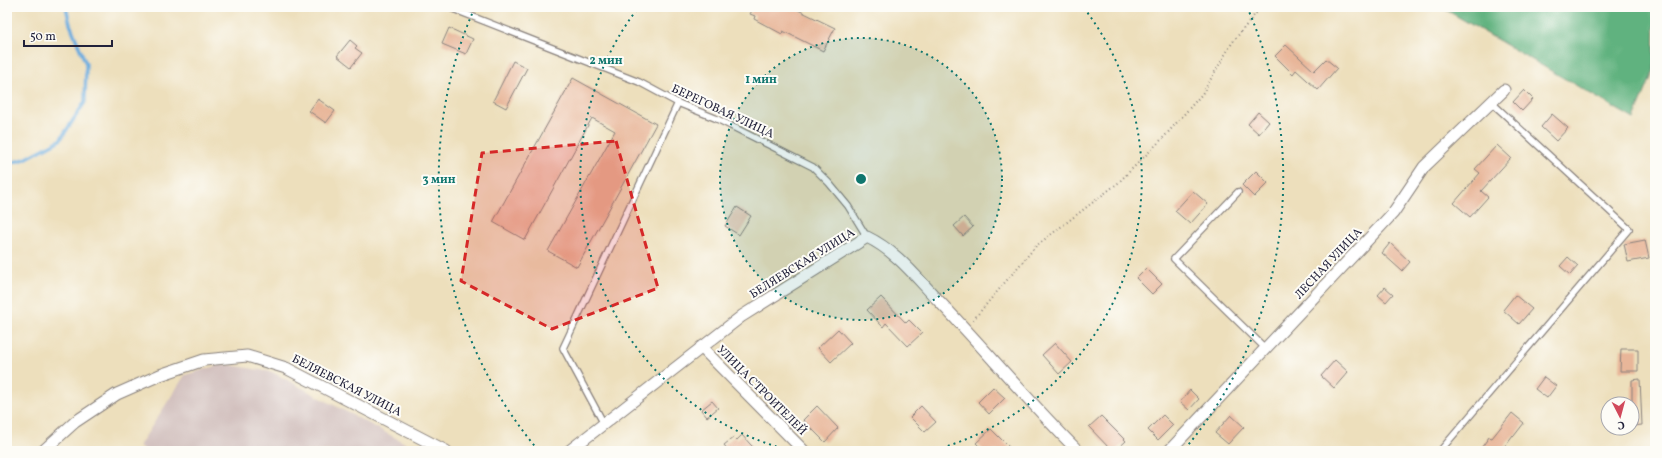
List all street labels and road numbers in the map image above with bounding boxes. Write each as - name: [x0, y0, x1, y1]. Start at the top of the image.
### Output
- street label: БЕРЕГОВАЯ УЛИЦА: [669, 81, 777, 143]
- street label: ЛЕСНАЯ УЛИЦА: [1291, 224, 1366, 303]
- street label: БЕЛЯЕВСКАЯ УЛИЦА: [747, 225, 859, 303]
- street label: УЛИЦА СТРОИТЕЛЕЙ: [713, 341, 811, 439]
- street label: БЕЛЯЕВСКАЯ УЛИЦА: [289, 351, 405, 421]

